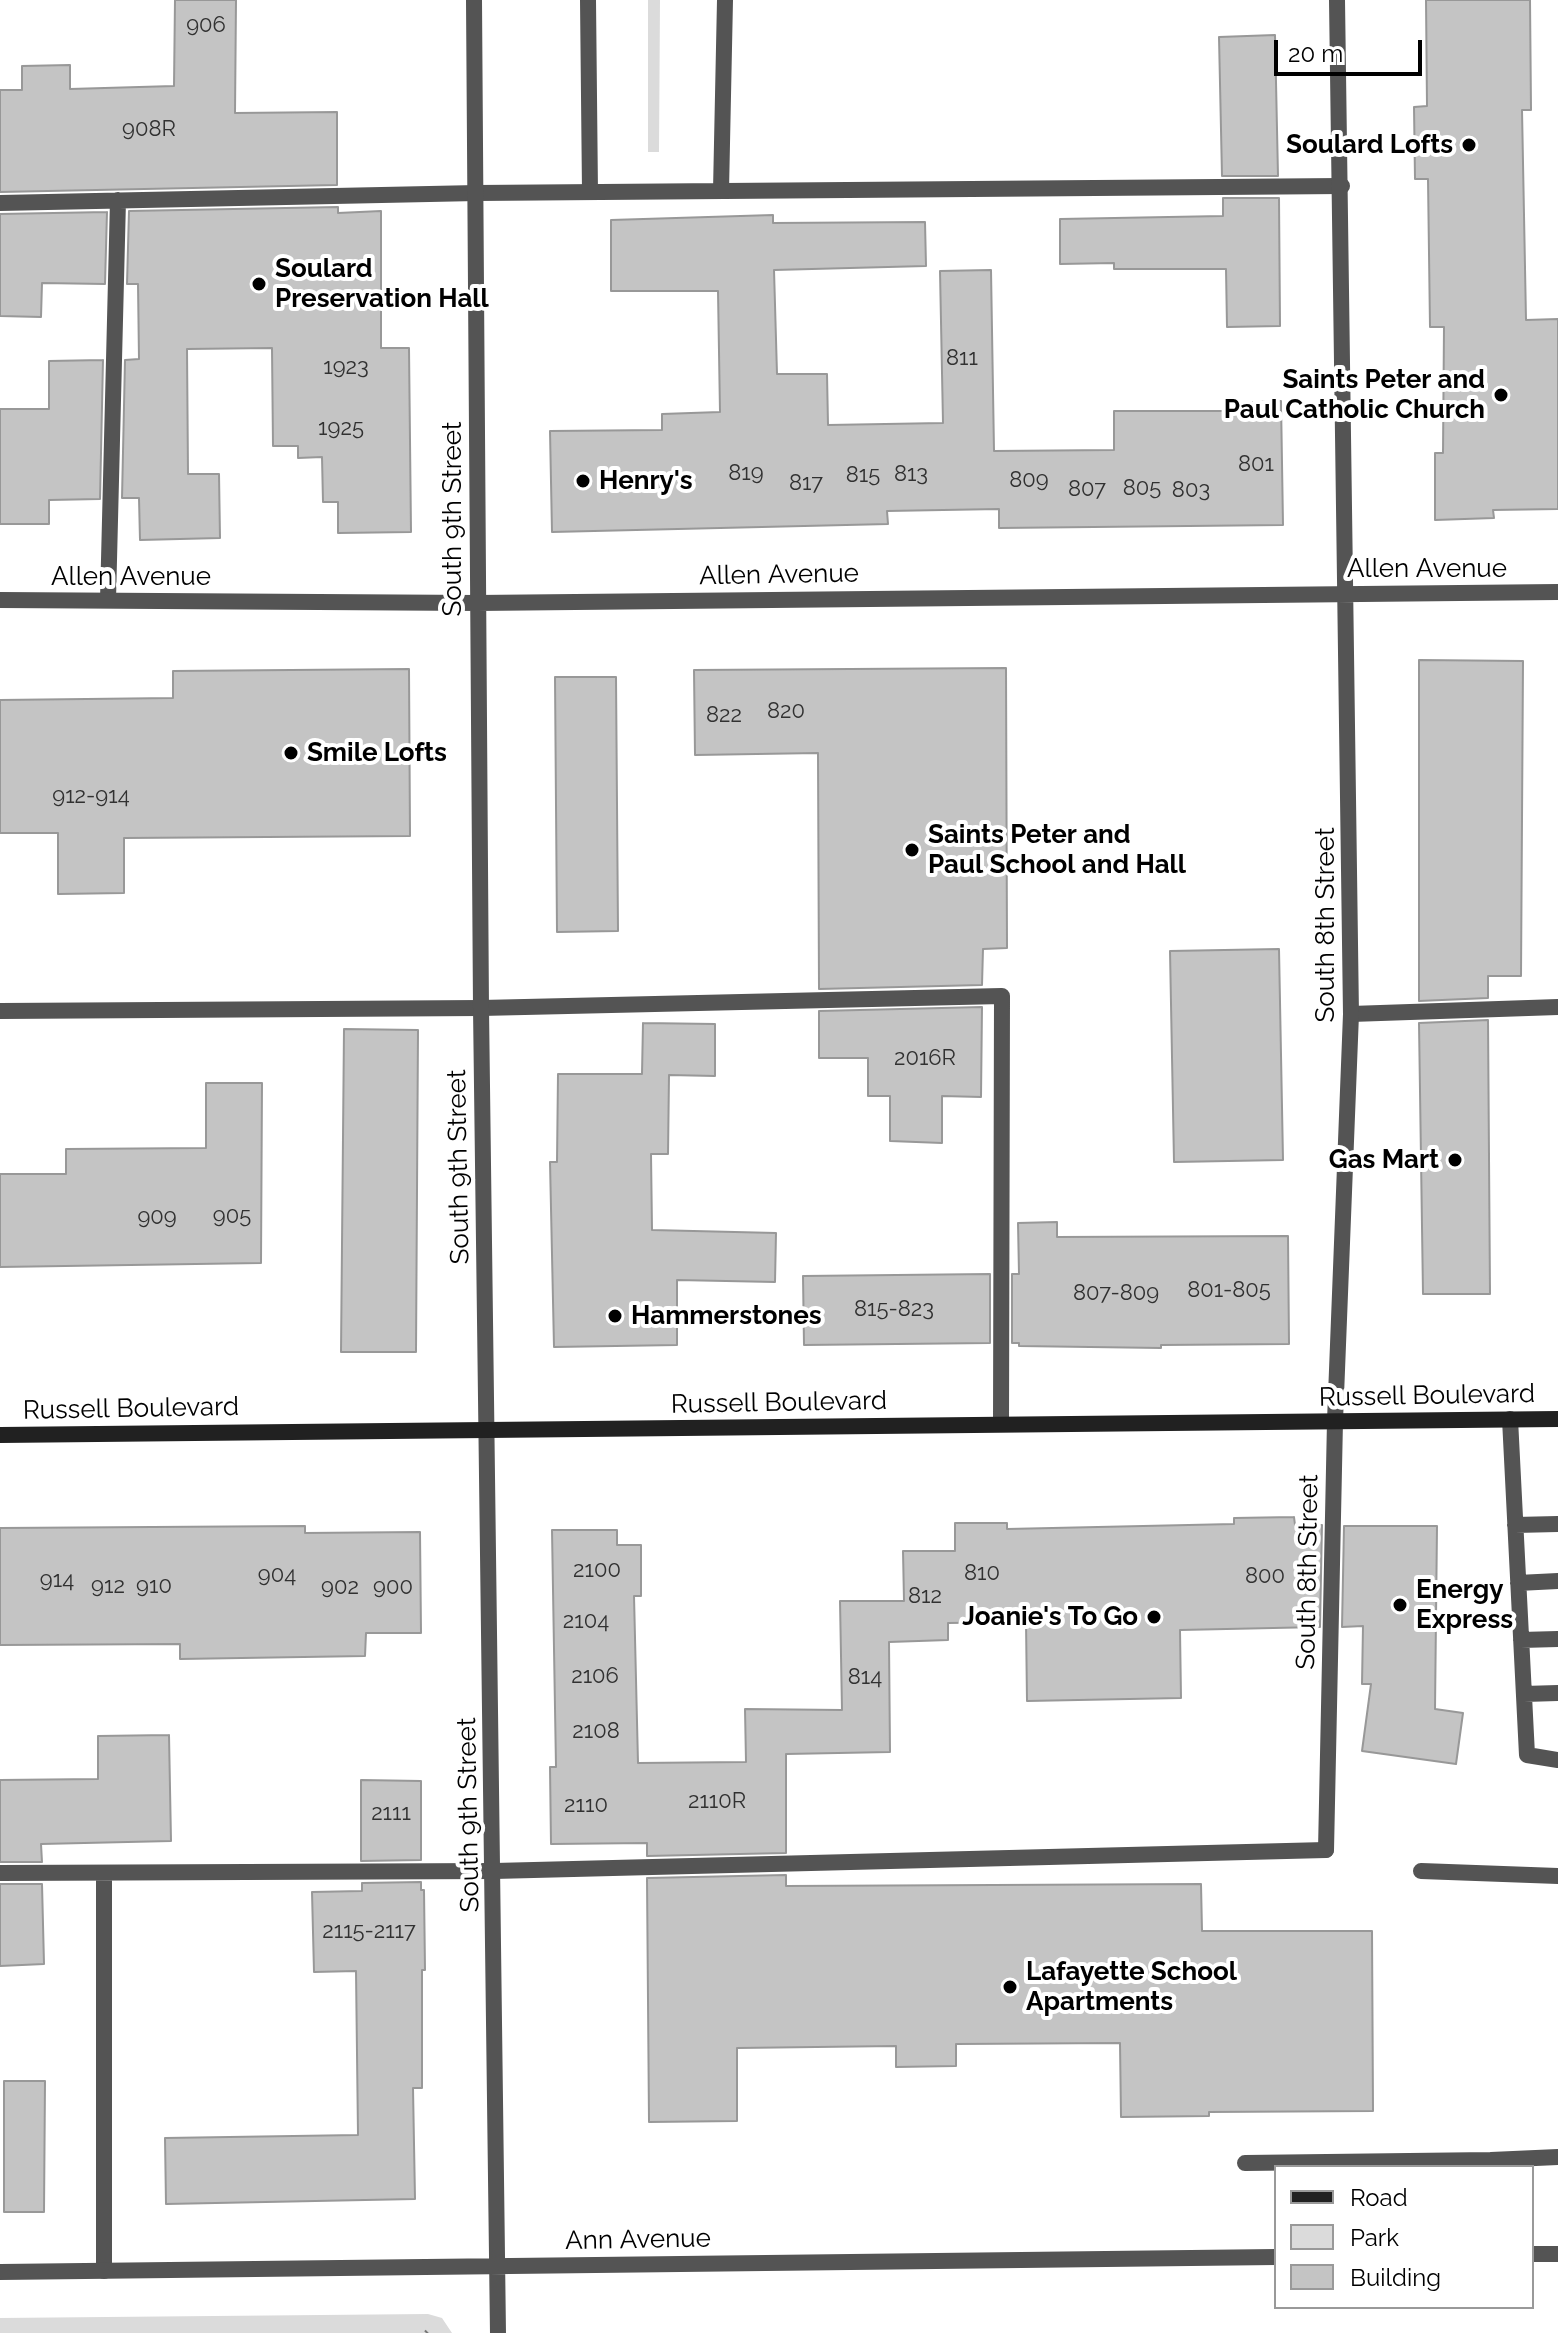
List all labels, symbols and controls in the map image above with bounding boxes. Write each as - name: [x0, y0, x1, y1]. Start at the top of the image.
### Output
- house number: 906: [186, 12, 226, 38]
- scale bar: [1278, 24, 1426, 74]
- text: 20 m: [1288, 39, 1343, 68]
- house number: 908R: [122, 116, 176, 142]
- place label: Soulard Lofts: [1286, 129, 1453, 161]
- marker: Soulard Lofts: [1460, 136, 1478, 154]
- place label: Soulard Preservation Hall: [275, 253, 489, 314]
- marker: Soulard Preservation Hall: [250, 275, 268, 293]
- house number: 811: [946, 345, 978, 371]
- house number: 1923: [323, 354, 369, 380]
- place label: Saints Peter and Paul Catholic Church: [1224, 364, 1485, 426]
- marker: Saints Peter and Paul Catholic Church: [1492, 386, 1510, 404]
- house number: 1925: [318, 415, 364, 441]
- street label: South 9th Street: [437, 421, 469, 617]
- house number: 801: [1238, 451, 1274, 477]
- house number: 819: [728, 460, 764, 486]
- house number: 813: [894, 461, 928, 487]
- house number: 815: [846, 462, 880, 488]
- place label: Henry's: [599, 465, 692, 497]
- house number: 809: [1009, 467, 1049, 493]
- house number: 817: [789, 470, 823, 496]
- marker: Henry's: [574, 472, 592, 490]
- house number: 805: [1123, 475, 1161, 501]
- house number: 807: [1068, 476, 1106, 502]
- house number: 803: [1172, 477, 1210, 503]
- street label: Allen Avenue: [1347, 553, 1507, 585]
- street label: Allen Avenue: [699, 558, 859, 592]
- street label: Allen Avenue: [51, 561, 211, 593]
- house number: 820: [767, 698, 805, 724]
- house number: 822: [706, 702, 742, 728]
- place label: Smile Lofts: [307, 737, 447, 769]
- marker: Smile Lofts: [282, 744, 300, 762]
- house number: 912-914: [52, 783, 130, 809]
- place label: Saints Peter and Paul School and Hall: [928, 819, 1186, 880]
- street label: South 8th Street: [1310, 827, 1342, 1023]
- marker: Saints Peter and Paul School and Hall: [903, 841, 921, 859]
- house number: 2016R: [894, 1045, 956, 1071]
- street label: South 9th Street: [442, 1069, 476, 1265]
- place label: Gas Mart: [1329, 1144, 1439, 1176]
- marker: Gas Mart: [1446, 1151, 1464, 1169]
- house number: 905: [213, 1203, 251, 1229]
- house number: 909: [137, 1204, 177, 1230]
- house number: 801-805: [1187, 1277, 1271, 1303]
- house number: 807-809: [1073, 1280, 1159, 1306]
- house number: 815-823: [854, 1296, 934, 1322]
- place label: Hammerstones: [631, 1300, 822, 1332]
- marker: Hammerstones: [606, 1307, 624, 1325]
- street label: Russell Boulevard: [1319, 1379, 1535, 1413]
- street label: Russell Boulevard: [671, 1386, 887, 1420]
- street label: Russell Boulevard: [23, 1392, 239, 1426]
- street label: South 8th Street: [1291, 1474, 1325, 1670]
- house number: 2100: [573, 1557, 621, 1583]
- house number: 810: [964, 1560, 1000, 1586]
- house number: 904: [258, 1562, 296, 1588]
- house number: 800: [1245, 1563, 1285, 1589]
- house number: 914: [40, 1567, 74, 1593]
- house number: 912: [91, 1573, 125, 1599]
- house number: 910: [136, 1573, 172, 1599]
- house number: 902: [321, 1574, 359, 1600]
- house number: 900: [373, 1574, 413, 1600]
- place label: Energy Express: [1416, 1574, 1513, 1636]
- house number: 812: [908, 1583, 942, 1609]
- marker: Energy Express: [1391, 1596, 1409, 1614]
- place label: Joanie's To Go: [962, 1601, 1138, 1633]
- house number: 2104: [563, 1608, 609, 1634]
- marker: Joanie's To Go: [1145, 1608, 1163, 1626]
- house number: 2106: [571, 1663, 619, 1689]
- house number: 814: [848, 1664, 882, 1690]
- street label: South 9th Street: [452, 1717, 486, 1913]
- house number: 2108: [572, 1718, 620, 1744]
- house number: 2110R: [688, 1788, 746, 1814]
- house number: 2110: [564, 1792, 608, 1818]
- house number: 2111: [371, 1800, 411, 1826]
- house number: 2115-2117: [322, 1918, 416, 1944]
- place label: Lafayette School Apartments: [1026, 1956, 1237, 2018]
- marker: Lafayette School Apartments: [1001, 1978, 1019, 1996]
- legend: [1274, 2165, 1534, 2309]
- text: Road: [1350, 2183, 1408, 2212]
- street label: Ann Avenue: [565, 2223, 711, 2257]
- text: Park: [1350, 2223, 1399, 2252]
- text: Building: [1350, 2263, 1441, 2292]

